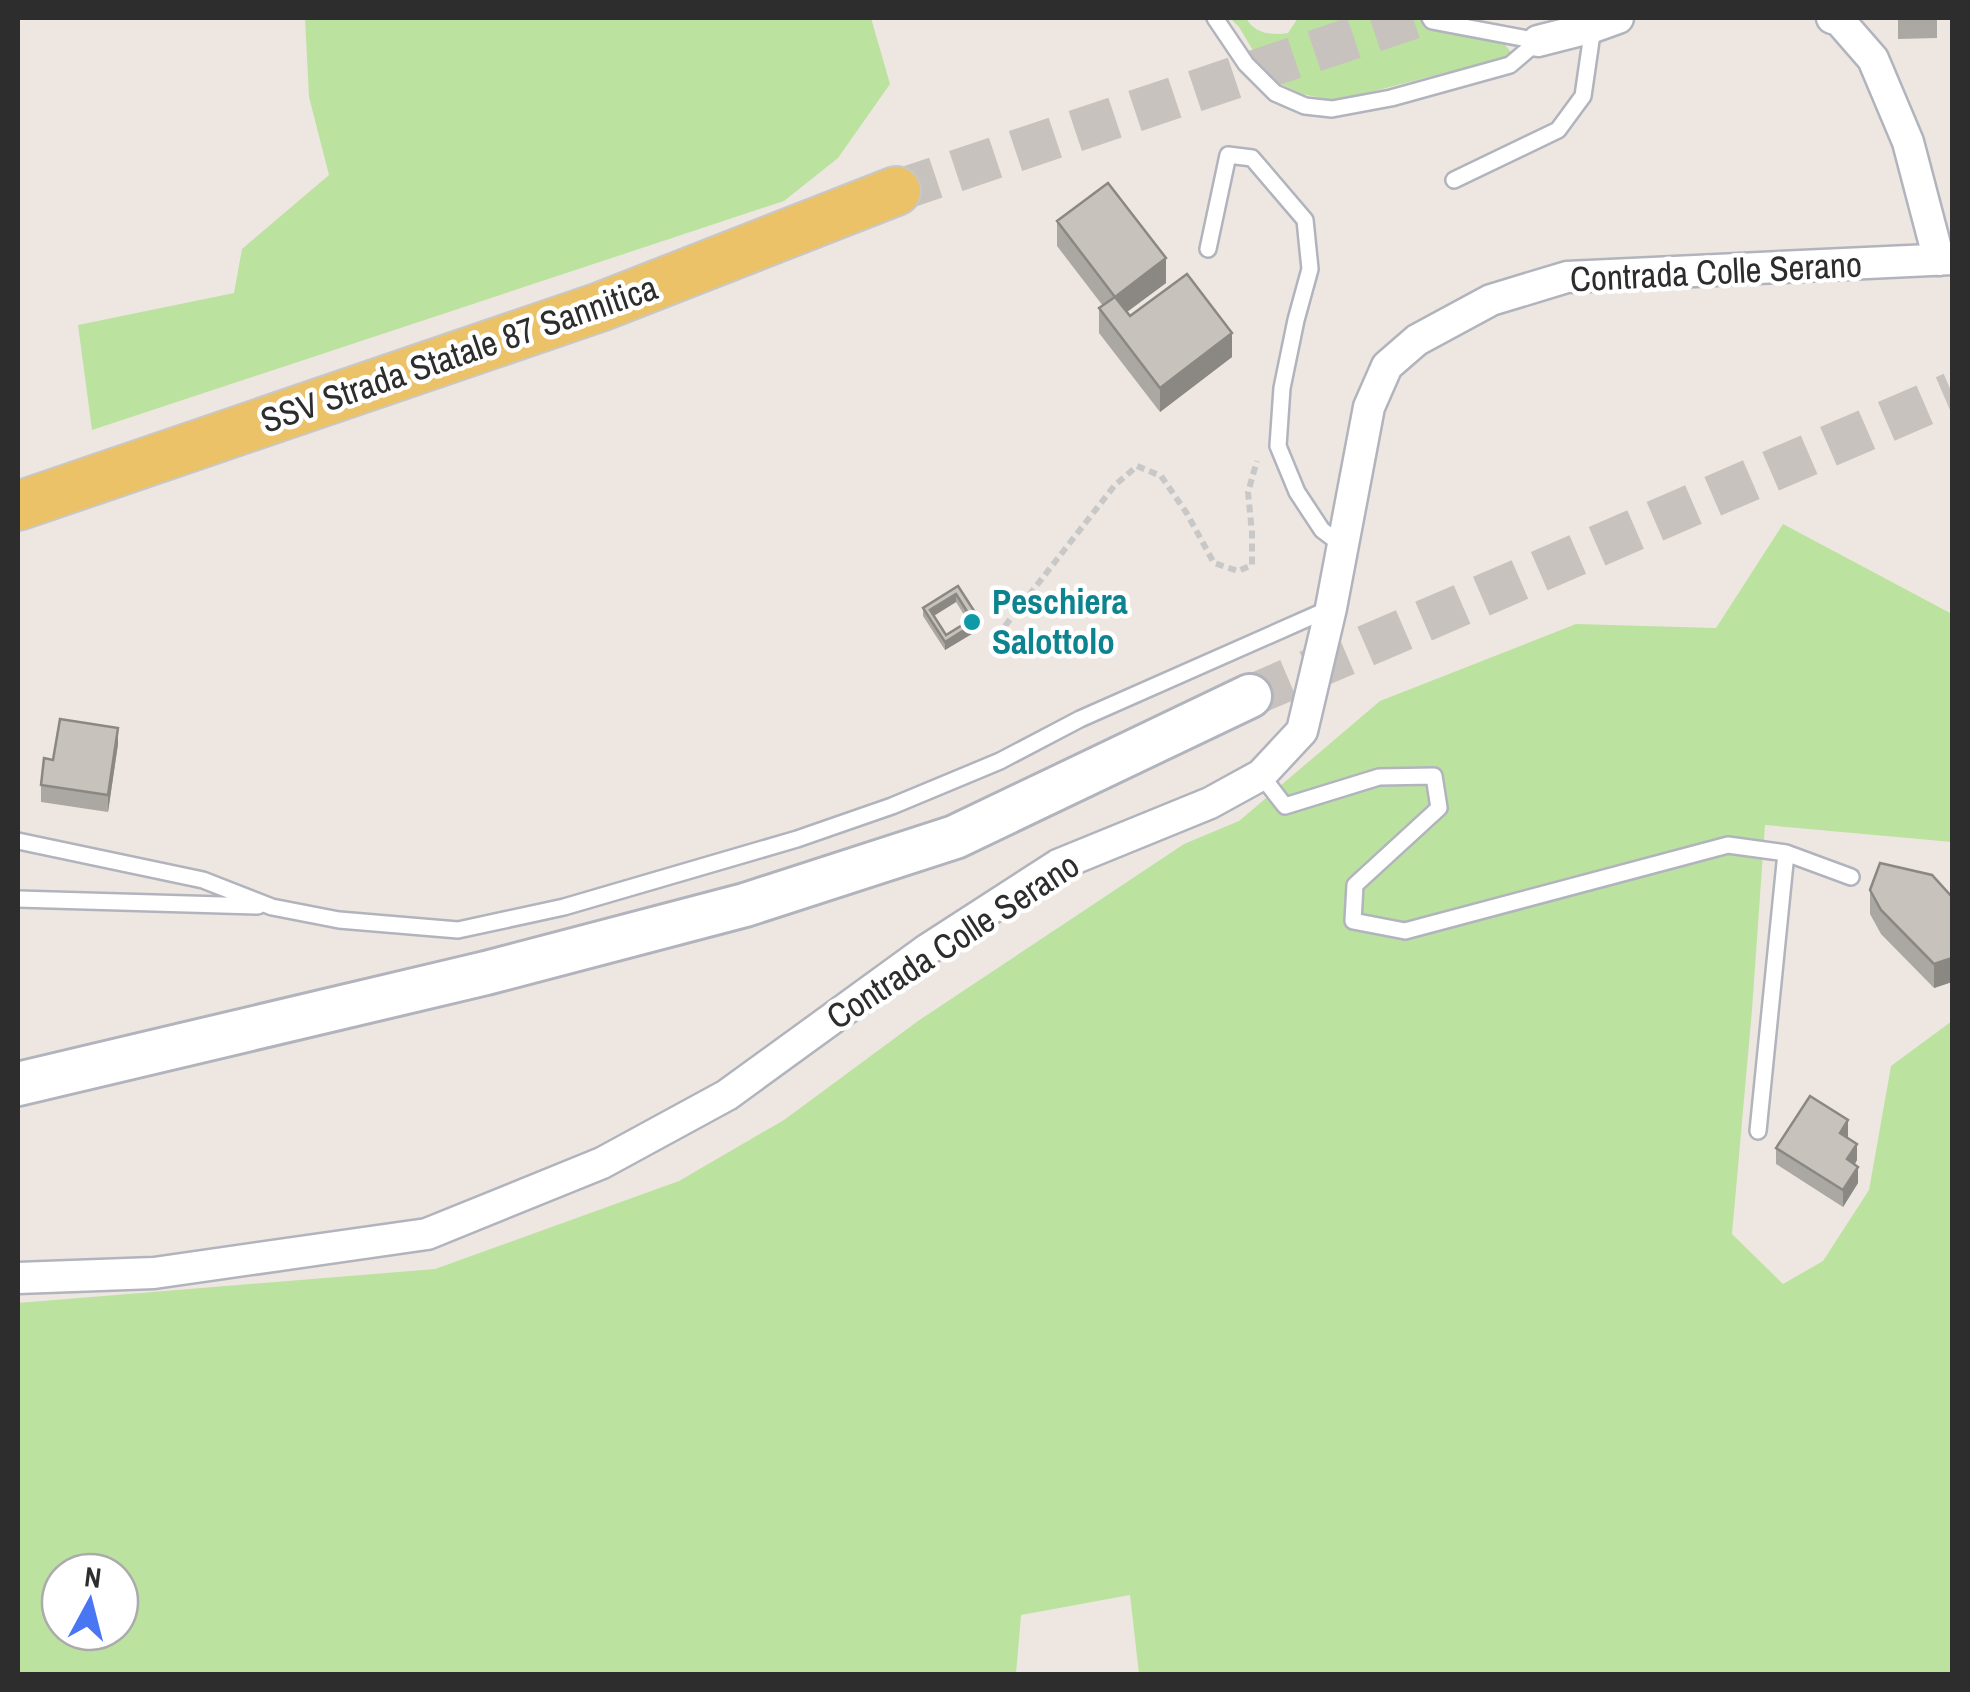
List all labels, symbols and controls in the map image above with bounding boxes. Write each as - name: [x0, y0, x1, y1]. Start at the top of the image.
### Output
- street label: Contrada Colle Serano: [1569, 240, 1863, 303]
- street label: SSV Strada Statale 87 Sannitica: [254, 264, 663, 444]
- place label: Peschiera Salottolo: [992, 578, 1128, 665]
- marker: Peschiera Salottolo: [961, 611, 983, 633]
- street label: Contrada Colle Serano: [818, 841, 1088, 1040]
- north arrow: [40, 1552, 140, 1652]
- text: N: [83, 1557, 104, 1597]

